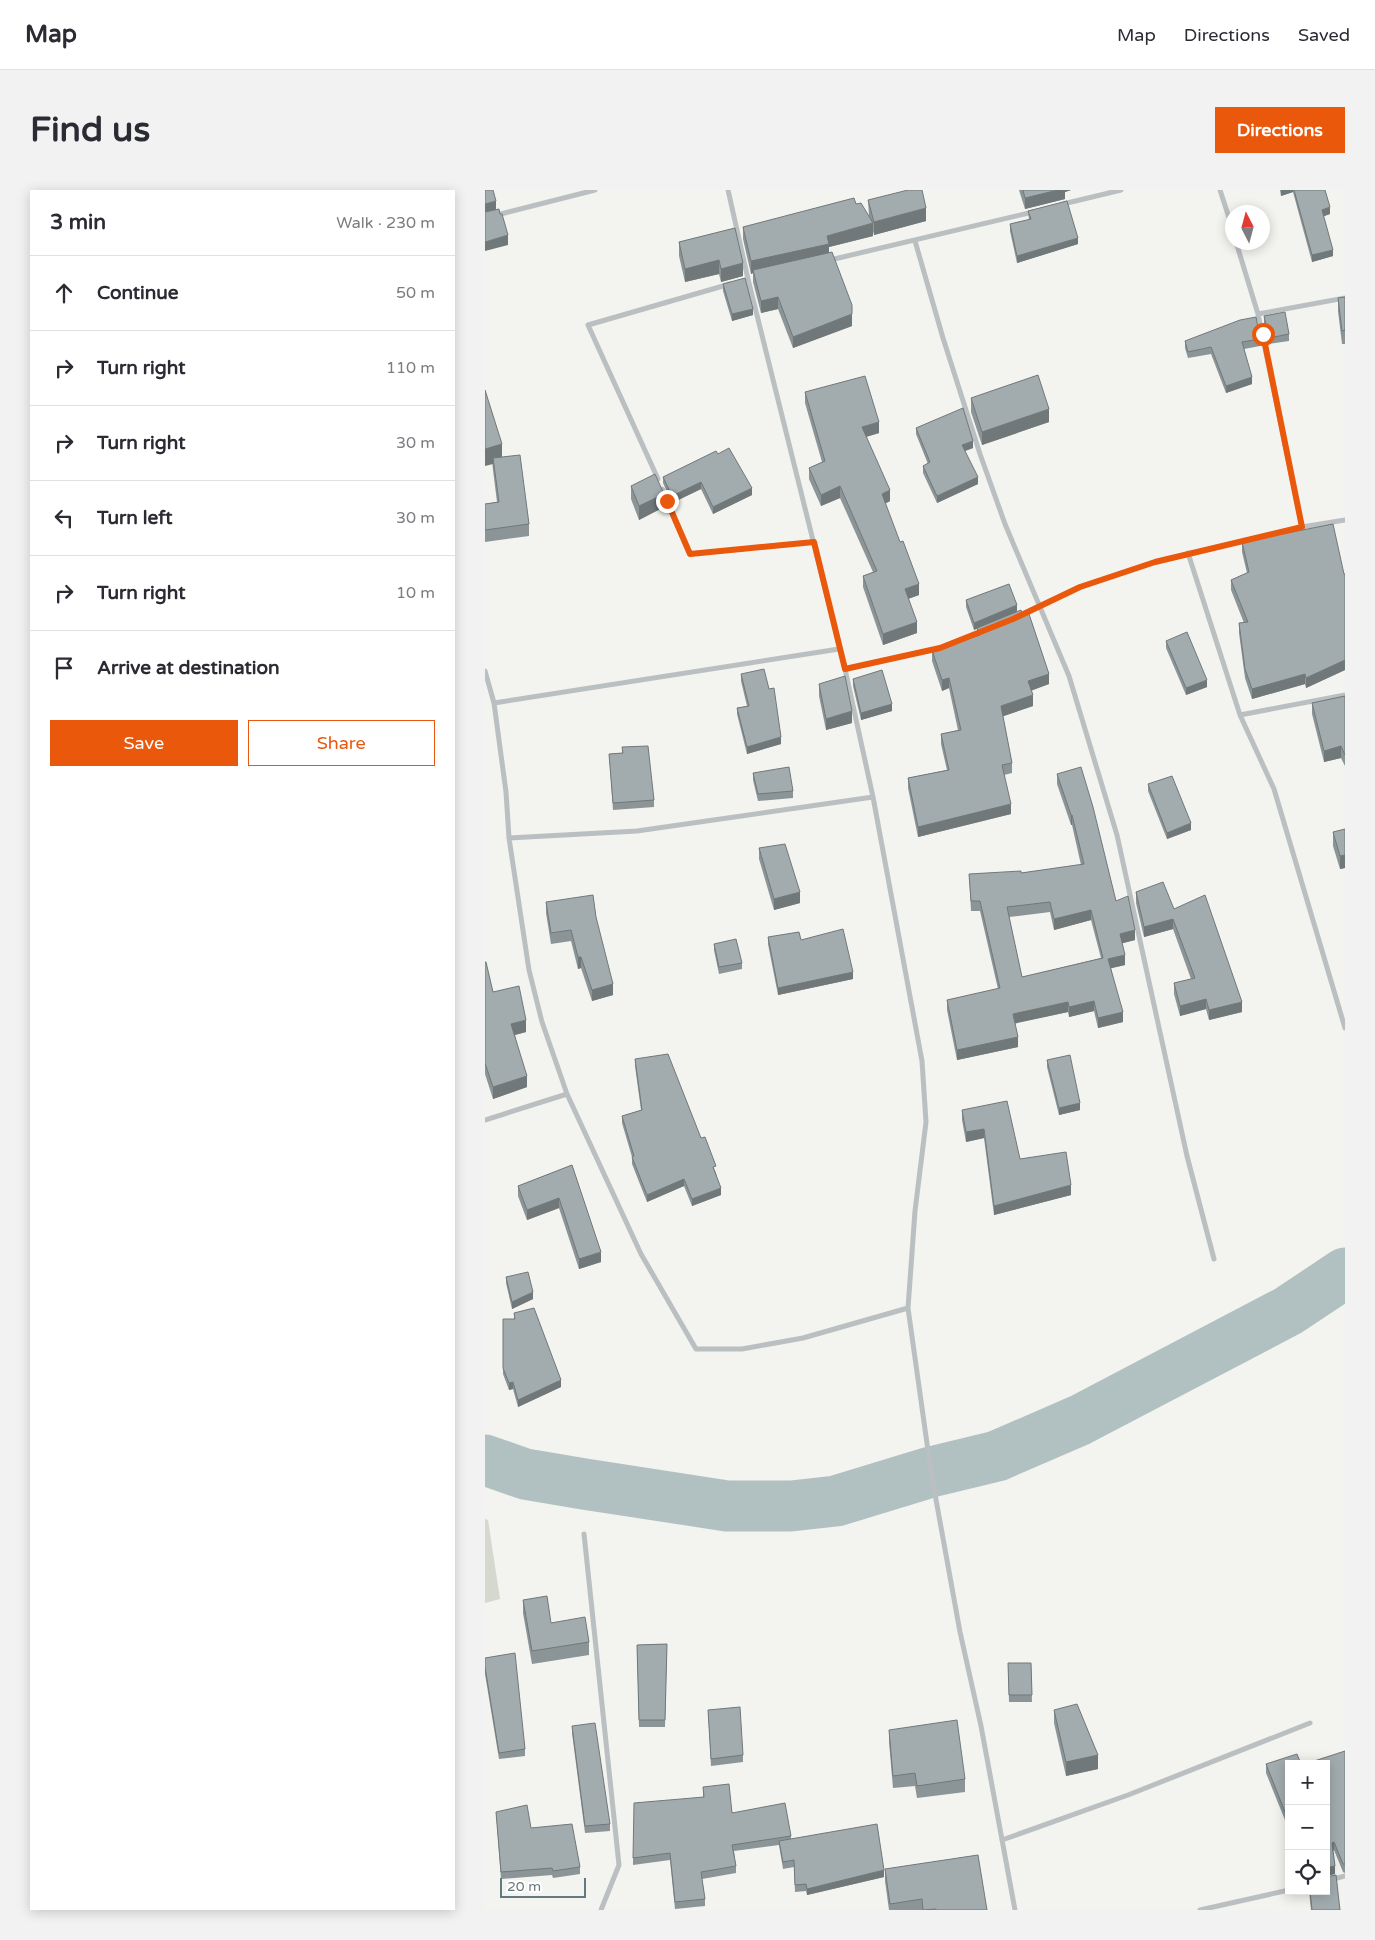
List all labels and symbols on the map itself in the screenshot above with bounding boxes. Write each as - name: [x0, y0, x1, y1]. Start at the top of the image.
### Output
- north arrow: [1225, 205, 1270, 250]
- route start: [1252, 323, 1275, 346]
- route end: [656, 490, 679, 513]
- scale bar: [500, 1875, 586, 1898]

